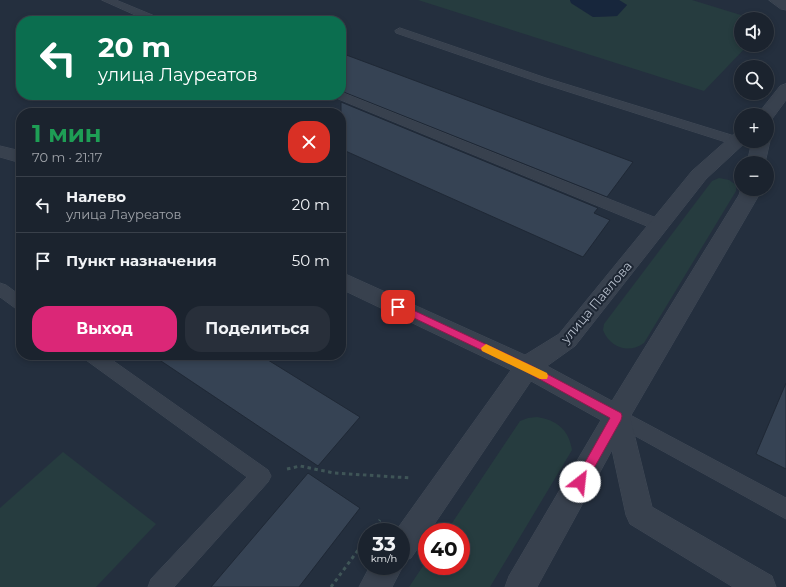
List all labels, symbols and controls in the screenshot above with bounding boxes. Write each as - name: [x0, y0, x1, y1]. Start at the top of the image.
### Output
- map controls: [734, 12, 774, 196]
- button: sound: [734, 12, 774, 52]
- text: 20 m: [98, 30, 171, 64]
- icon: left: [32, 32, 84, 84]
- button: search: [734, 60, 774, 100]
- text: улица Лауреатов: [98, 64, 258, 86]
- button: +: [734, 108, 774, 148]
- text: 1 мин: [32, 119, 101, 148]
- button: close: [288, 121, 330, 163]
- text: 70 m · 21:17: [32, 149, 102, 165]
- button: −: [734, 156, 774, 196]
- text: Налево: [66, 187, 126, 206]
- icon: left: [32, 194, 54, 216]
- text: 20 m: [292, 195, 330, 214]
- text: улица Лауреатов: [66, 206, 181, 222]
- icon: arrive: [32, 250, 54, 272]
- text: Пункт назначения: [66, 251, 217, 270]
- text: 50 m: [292, 251, 330, 270]
- street label: улица Павлова: [556, 258, 635, 347]
- pin: [381, 290, 415, 324]
- icon: arrive: [387, 296, 409, 318]
- button: Выход: [32, 306, 177, 352]
- button: Поделиться: [185, 306, 330, 352]
- position arrow: [559, 461, 601, 503]
- speed limit sign: 40: [418, 523, 470, 575]
- text: 33: [372, 532, 396, 556]
- text: km/h: [371, 552, 397, 565]

